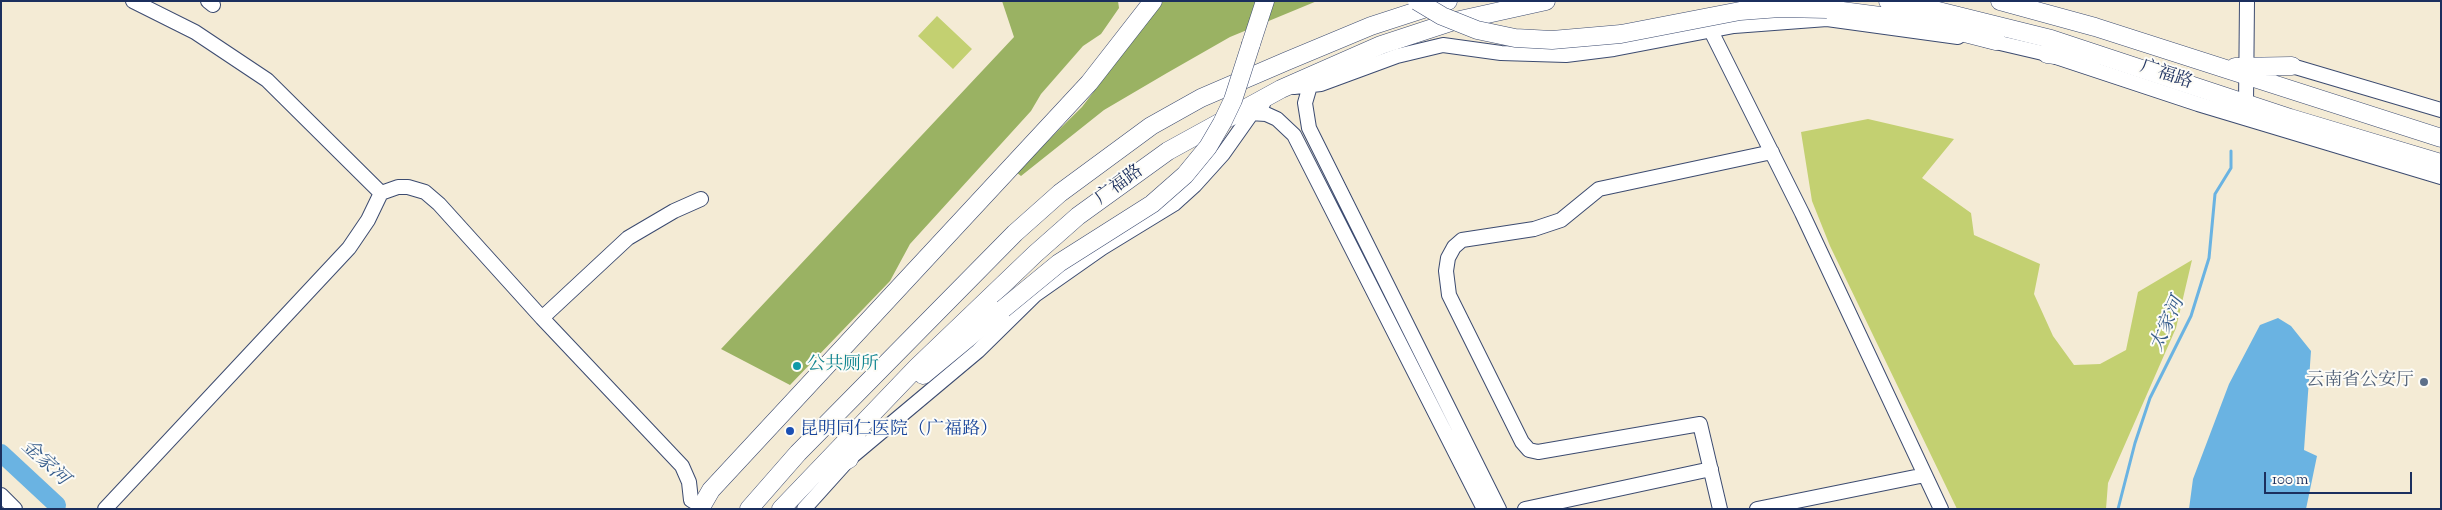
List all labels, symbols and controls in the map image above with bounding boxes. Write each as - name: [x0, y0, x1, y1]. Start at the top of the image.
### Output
- street label: 广福路: [2137, 57, 2195, 95]
- street label: 广福路: [1092, 161, 1148, 211]
- water label: 太家河: [2147, 294, 2191, 356]
- place label: 公共厕所: [807, 355, 879, 377]
- marker: 公共厕所: [791, 360, 803, 372]
- place label: 云南省公安厅: [2306, 371, 2414, 393]
- marker: 云南省公安厅: [2418, 376, 2430, 388]
- place label: 昆明同仁医院（广福路）: [800, 420, 998, 442]
- marker: 昆明同仁医院（广福路）: [784, 425, 796, 437]
- water label: 金家河: [15, 436, 73, 492]
- scale bar: [2267, 462, 2414, 494]
- text: 100 m: [2272, 470, 2308, 491]

